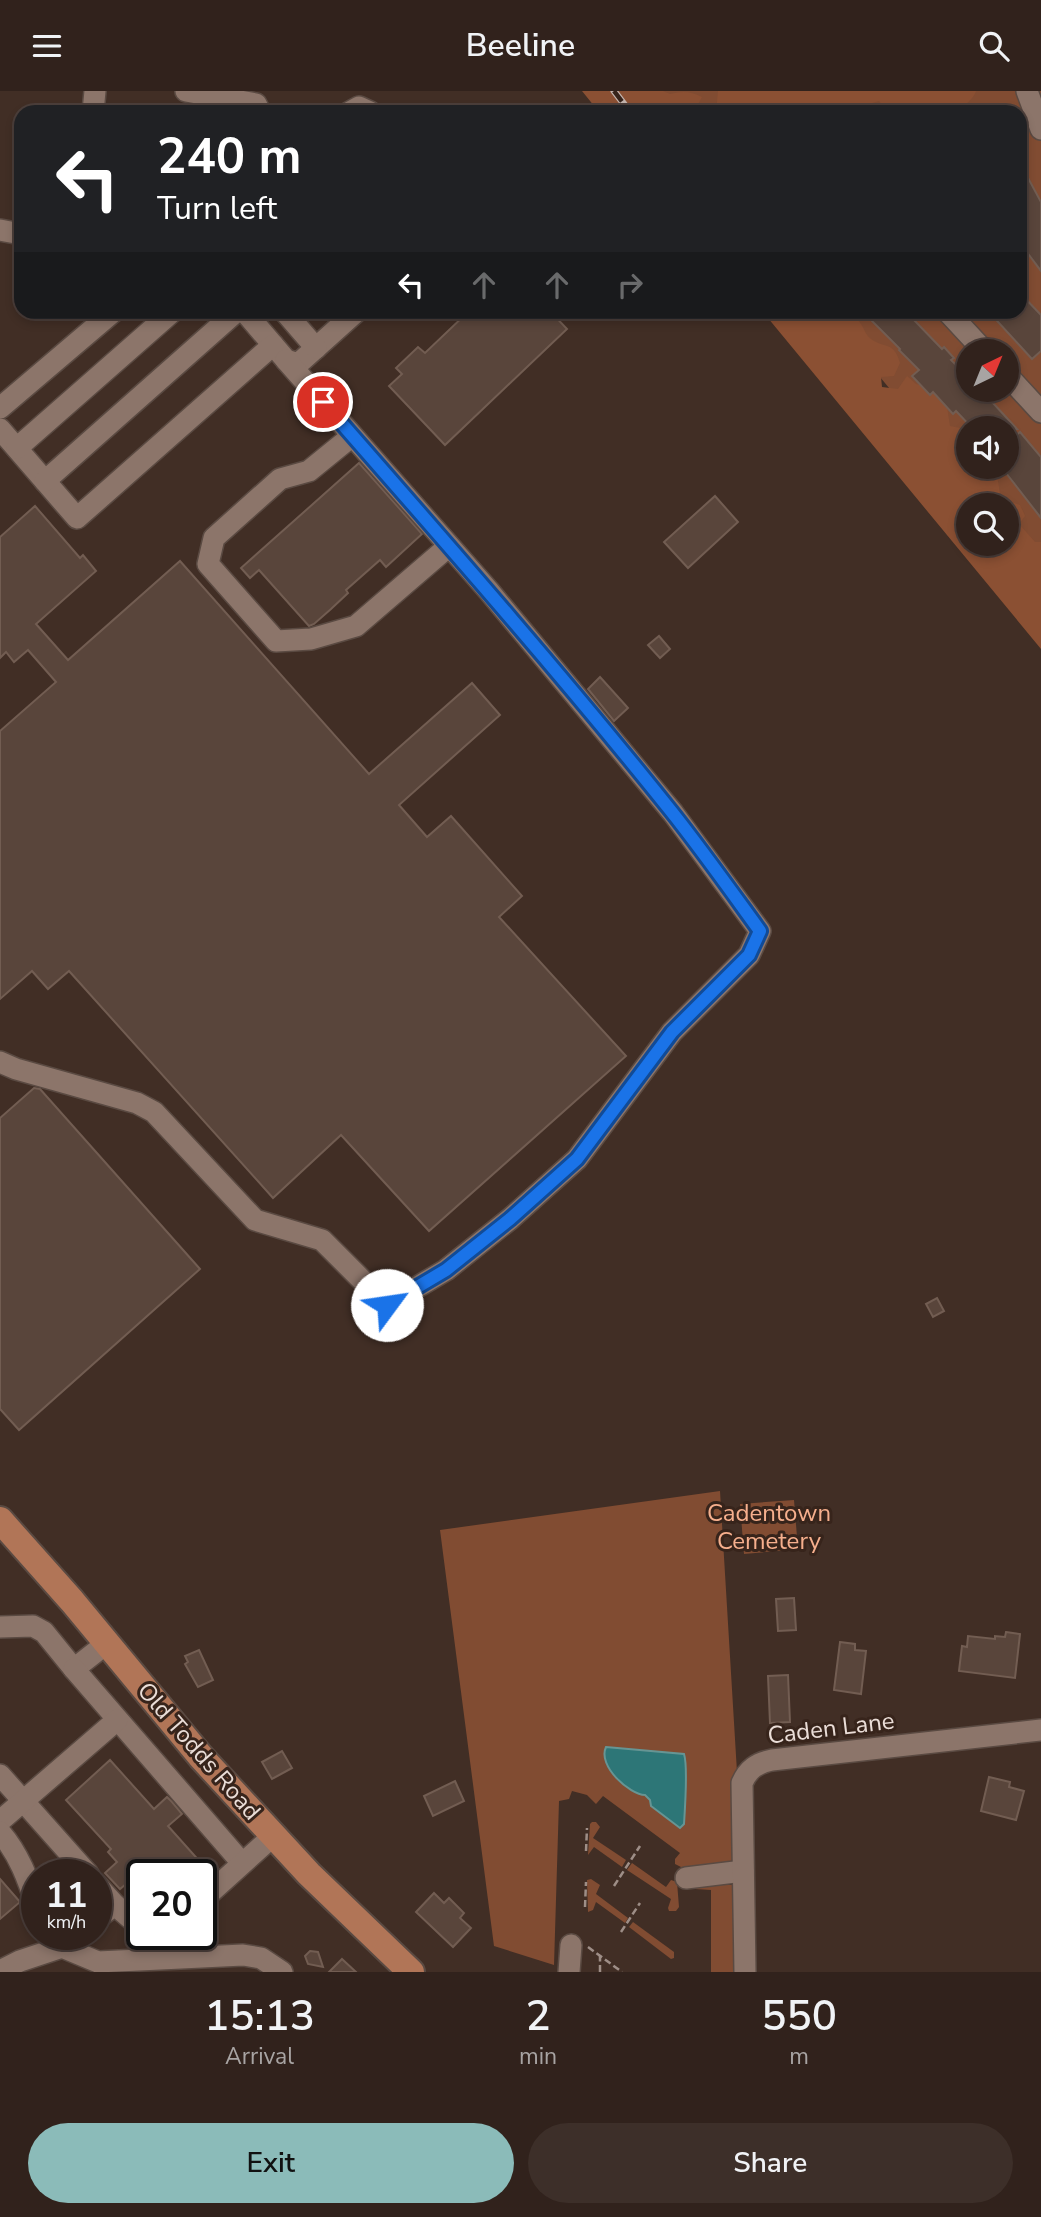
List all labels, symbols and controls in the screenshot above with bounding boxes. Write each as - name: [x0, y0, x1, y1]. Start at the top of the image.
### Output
- text: Beeline: [466, 24, 575, 67]
- icon: menu: [28, 27, 66, 65]
- icon: search: [975, 27, 1013, 65]
- text: 240 m: [157, 123, 301, 190]
- icon: left: [42, 133, 133, 224]
- text: Turn left: [157, 187, 277, 230]
- icon: left: [392, 266, 430, 304]
- icon: ahead: [465, 266, 503, 304]
- icon: ahead: [538, 266, 576, 304]
- icon: right: [611, 266, 649, 304]
- north arrow: [956, 339, 1018, 403]
- map controls: [956, 339, 1019, 556]
- pin: [293, 372, 353, 432]
- icon: arrive: [304, 383, 342, 421]
- button: sound: [956, 416, 1019, 479]
- button: search: [956, 493, 1019, 556]
- position arrow: [350, 1268, 424, 1342]
- park label: Cadentown Cemetery: [707, 1497, 831, 1557]
- street label: Old Todds Road: [130, 1675, 268, 1827]
- street label: Caden Lane: [766, 1704, 896, 1752]
- speed limit sign: 20: [126, 1859, 217, 1950]
- text: 11: [45, 1872, 88, 1919]
- text: km/h: [47, 1910, 86, 1934]
- text: 15:13: [204, 1988, 315, 2045]
- text: 2: [525, 1988, 551, 2045]
- text: 550: [761, 1988, 837, 2045]
- text: Arrival: [225, 2041, 294, 2072]
- text: min: [519, 2041, 557, 2072]
- text: m: [789, 2041, 809, 2072]
- button: Exit: [28, 2123, 514, 2203]
- button: Share: [528, 2123, 1013, 2203]

